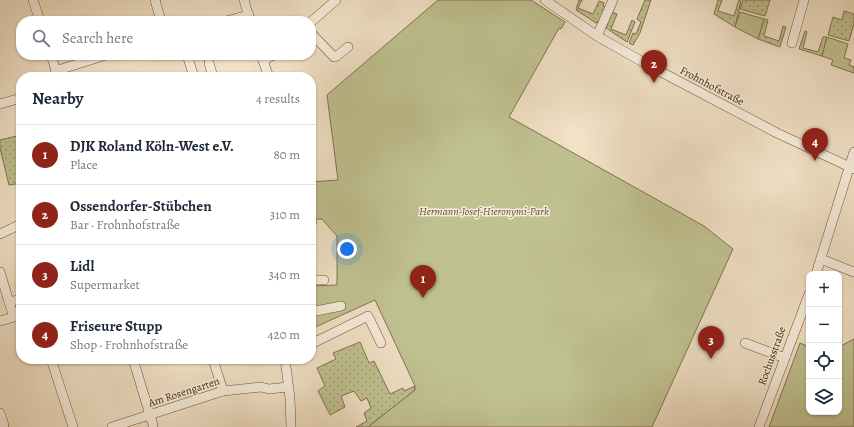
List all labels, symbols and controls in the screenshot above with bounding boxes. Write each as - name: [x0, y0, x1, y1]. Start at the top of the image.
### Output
- search box: [16, 16, 316, 60]
- icon: search: [30, 27, 52, 49]
- text: Search here: [62, 28, 133, 48]
- pin: 2: [641, 50, 667, 83]
- street label: Frohnhofstraße: [677, 63, 747, 109]
- text: Nearby: [32, 87, 83, 110]
- text: 4 results: [256, 90, 300, 107]
- pin: 4: [802, 128, 828, 161]
- text: DJK Roland Köln-West e.V.: [70, 136, 234, 156]
- text: 1: [43, 146, 47, 163]
- text: 80 m: [273, 146, 300, 163]
- text: Place: [70, 156, 98, 173]
- text: Ossendorfer-Stübchen: [70, 196, 212, 216]
- park label: Hermann-Josef-Hieronymi-Park: [419, 204, 549, 219]
- text: 2: [42, 206, 48, 223]
- text: 310 m: [270, 206, 300, 223]
- text: Bar · Frohnhofstraße: [70, 216, 180, 233]
- your location: [337, 239, 357, 259]
- text: Lidl: [70, 256, 94, 276]
- pin: 1: [410, 265, 436, 298]
- text: 3: [42, 266, 48, 283]
- text: 340 m: [268, 266, 300, 283]
- map controls: [806, 271, 842, 415]
- button: +: [806, 271, 842, 307]
- text: Supermarket: [70, 276, 140, 293]
- button: −: [806, 307, 842, 343]
- text: Friseure Stupp: [70, 316, 162, 336]
- street label: Rochusstraße: [754, 324, 790, 387]
- text: 4: [42, 326, 48, 343]
- text: 420 m: [268, 326, 300, 343]
- pin: 3: [698, 326, 724, 359]
- text: Shop · Frohnhofstraße: [70, 336, 188, 353]
- button: locate: [806, 343, 842, 379]
- street label: Am Rosengarten: [146, 373, 222, 411]
- button: layers: [806, 379, 842, 415]

